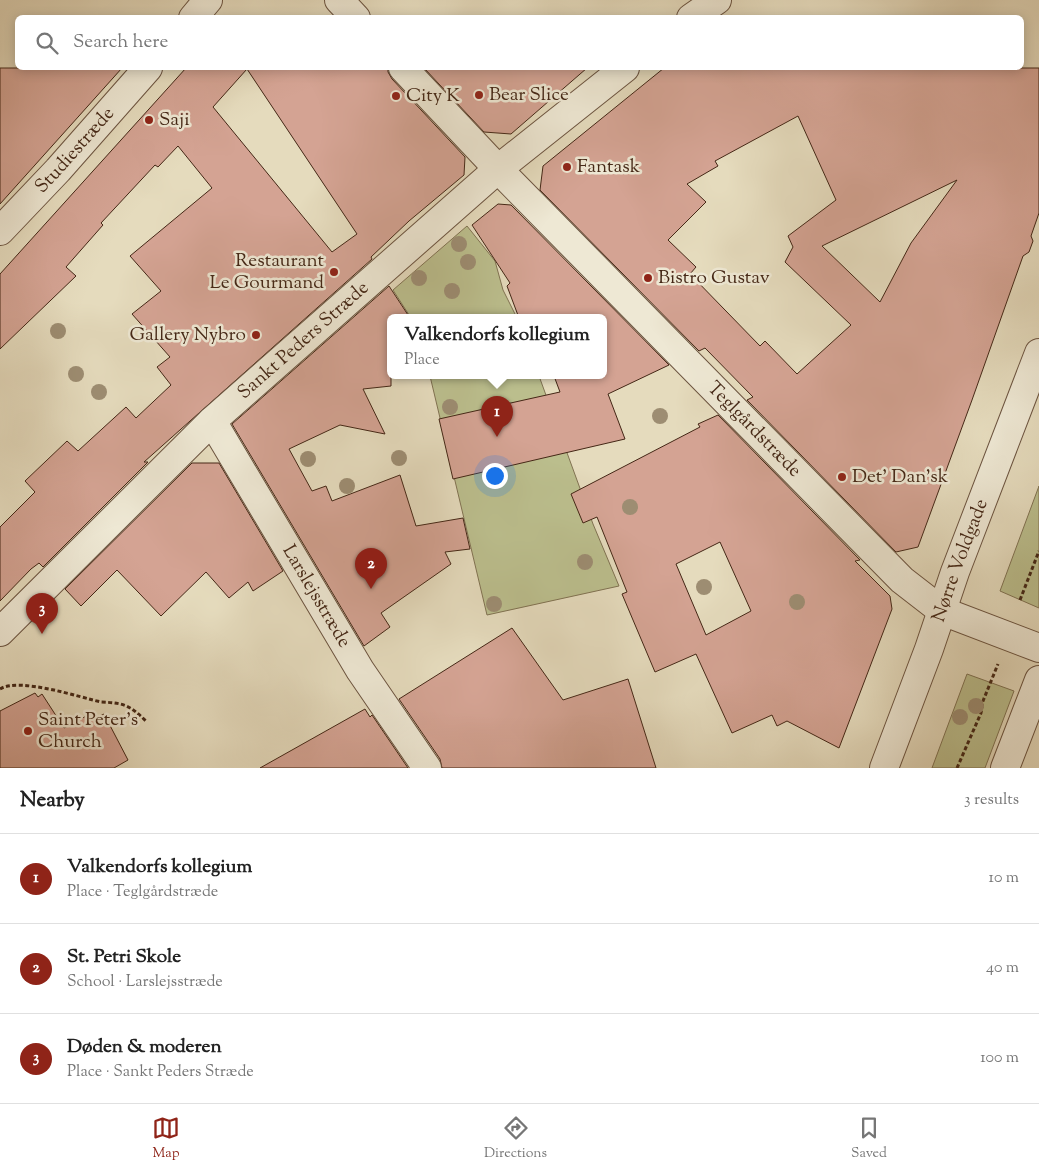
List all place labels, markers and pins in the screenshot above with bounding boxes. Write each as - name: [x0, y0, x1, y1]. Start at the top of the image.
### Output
- place label: Bear Slice: [489, 82, 569, 109]
- place label: City K: [406, 83, 460, 110]
- marker: Bear Slice: [473, 89, 485, 101]
- marker: City K: [390, 90, 402, 102]
- place label: Saji: [159, 107, 190, 134]
- marker: Saji: [143, 114, 155, 126]
- place label: Fantask: [577, 154, 641, 181]
- marker: Fantask: [561, 161, 573, 173]
- place label: Restaurant Le Gourmand: [209, 248, 324, 297]
- place label: Bistro Gustav: [658, 265, 770, 292]
- marker: Restaurant Le Gourmand: [328, 266, 340, 278]
- marker: Bistro Gustav: [642, 272, 654, 284]
- place label: Gallery Nybro: [130, 322, 246, 349]
- marker: Gallery Nybro: [250, 329, 262, 341]
- pin: 1: [481, 396, 513, 437]
- place label: Det’ Dan’sk: [852, 464, 949, 491]
- marker: Det’ Dan’sk: [836, 471, 848, 483]
- pin: 2: [355, 548, 387, 589]
- pin: 3: [26, 593, 58, 634]
- place label: Saint Peter's Church: [38, 707, 138, 756]
- marker: Saint Peter's Church: [22, 725, 34, 737]

